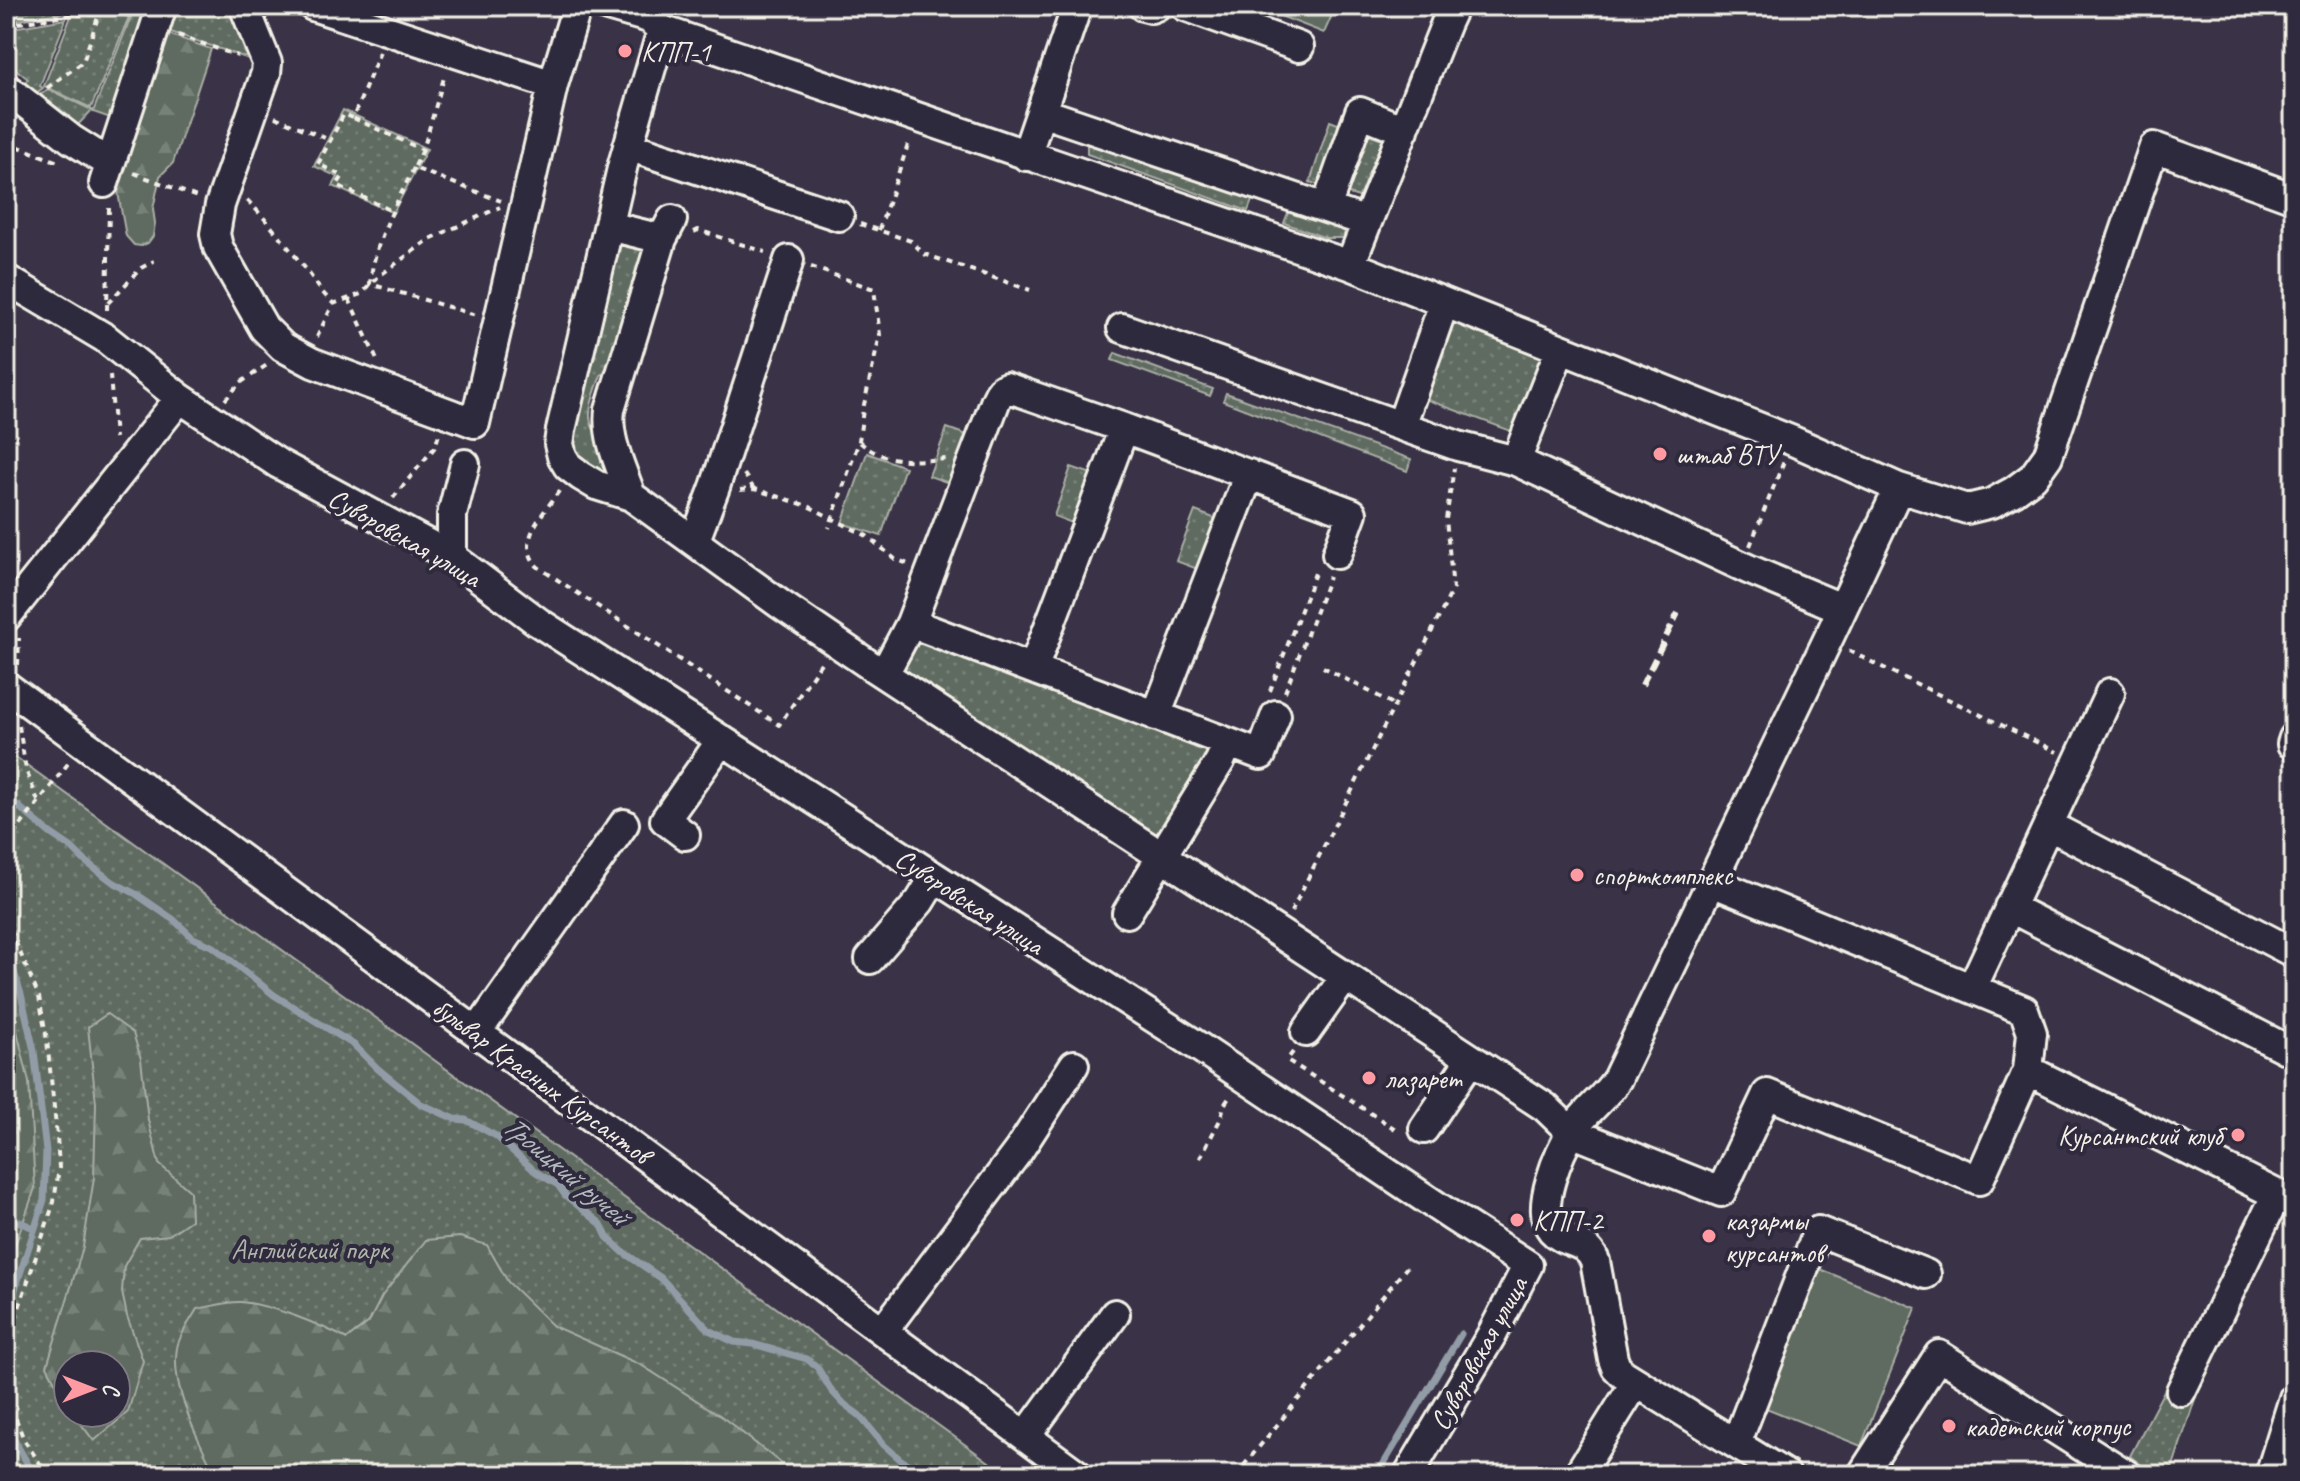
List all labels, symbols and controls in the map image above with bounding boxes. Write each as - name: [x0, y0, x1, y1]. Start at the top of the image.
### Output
- place label: КПП-1: [641, 34, 712, 69]
- marker: КПП-1: [616, 42, 634, 60]
- place label: штаб ВТУ: [1676, 437, 1783, 472]
- marker: штаб ВТУ: [1651, 445, 1669, 463]
- street label: Суворовская улица: [322, 480, 489, 596]
- street label: Суворовская улица: [889, 840, 1052, 963]
- place label: спорткомплекс: [1593, 858, 1735, 893]
- marker: спорткомплекс: [1568, 866, 1586, 884]
- street label: бульвар Красных Курсантов: [426, 990, 662, 1174]
- place label: лазарет: [1385, 1061, 1463, 1096]
- marker: лазарет: [1360, 1069, 1378, 1087]
- water label: Троицкий ручей: [495, 1106, 641, 1237]
- place label: Курсантский клуб: [2058, 1118, 2228, 1153]
- marker: Курсантский клуб: [2229, 1126, 2247, 1144]
- place label: КПП-2: [1533, 1203, 1605, 1238]
- place label: казармы курсантов: [1725, 1203, 1829, 1270]
- marker: КПП-2: [1508, 1211, 1526, 1229]
- marker: казармы курсантов: [1700, 1227, 1718, 1245]
- park label: Английский парк: [231, 1232, 390, 1267]
- street label: Суворовская улица: [1422, 1269, 1536, 1436]
- north arrow: [52, 1349, 132, 1429]
- text: С: [97, 1384, 125, 1398]
- place label: кадетский корпус: [1965, 1409, 2133, 1444]
- marker: кадетский корпус: [1940, 1417, 1958, 1435]

